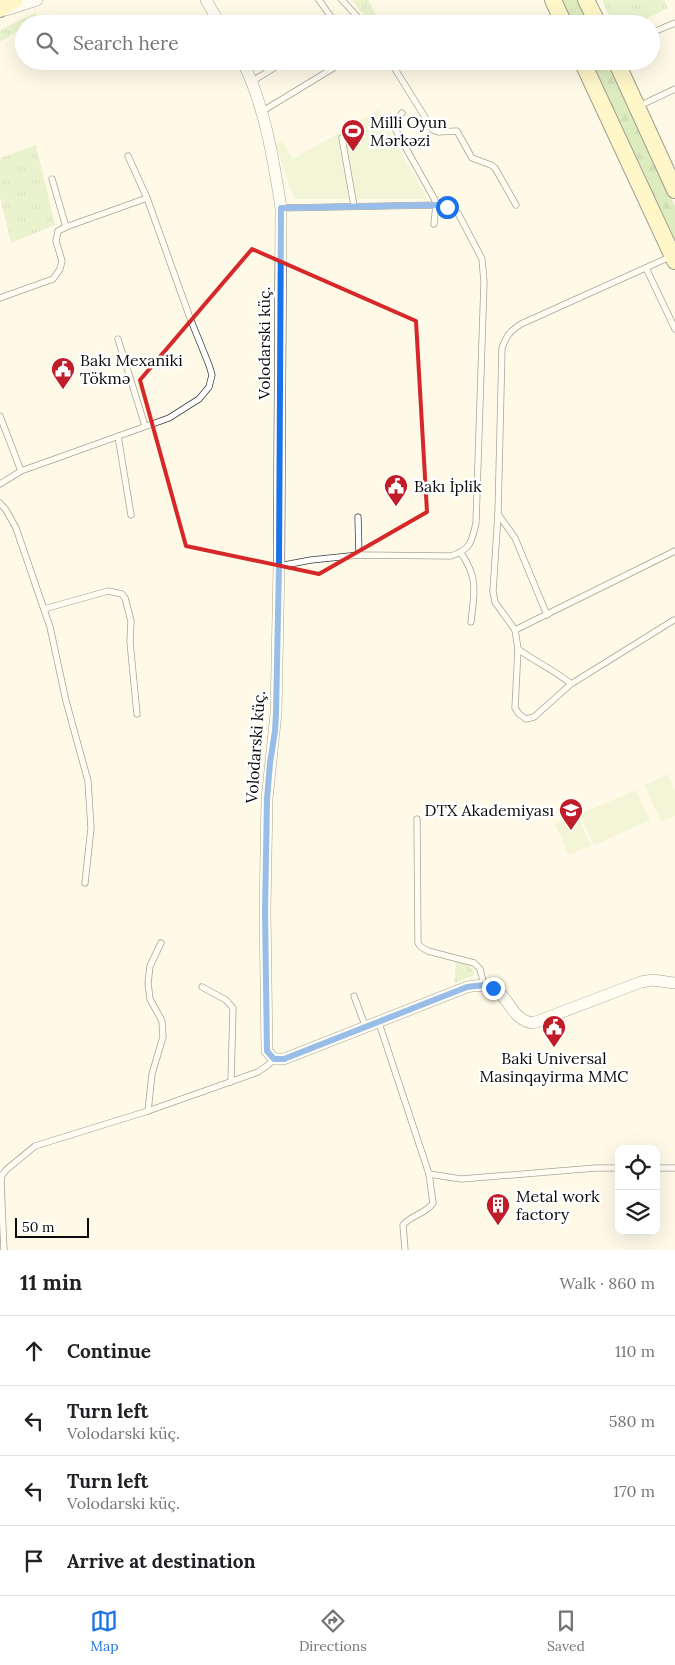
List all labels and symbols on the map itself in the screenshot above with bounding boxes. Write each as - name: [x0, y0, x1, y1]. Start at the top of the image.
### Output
- place label: Milli Oyun Mərkəzi: [370, 112, 447, 150]
- sports icon: Milli Oyun Mərkəzi: [340, 118, 366, 152]
- route start: [436, 196, 459, 219]
- street label: Volodarski küç.: [254, 287, 274, 400]
- place label: Bakı Mexaniki Tökmə: [80, 350, 183, 388]
- public building icon: Bakı Mexaniki Tökmə: [50, 356, 76, 390]
- public building icon: Bakı İplik: [383, 473, 409, 507]
- place label: Bakı İplik: [414, 476, 482, 496]
- street label: Volodarski küç.: [241, 690, 269, 805]
- school or university icon: DTX Akademiyası: [558, 797, 584, 831]
- place label: DTX Akademiyası: [425, 800, 554, 820]
- route end: [482, 977, 505, 1000]
- public building icon: Baki Universal Masinqayirma MMC: [541, 1014, 567, 1048]
- place label: Baki Universal Masinqayirma MMC: [480, 1048, 629, 1086]
- place label: Metal work factory: [516, 1186, 600, 1224]
- building icon: Metal work factory: [485, 1192, 511, 1226]
- scale bar: [15, 1215, 89, 1238]

